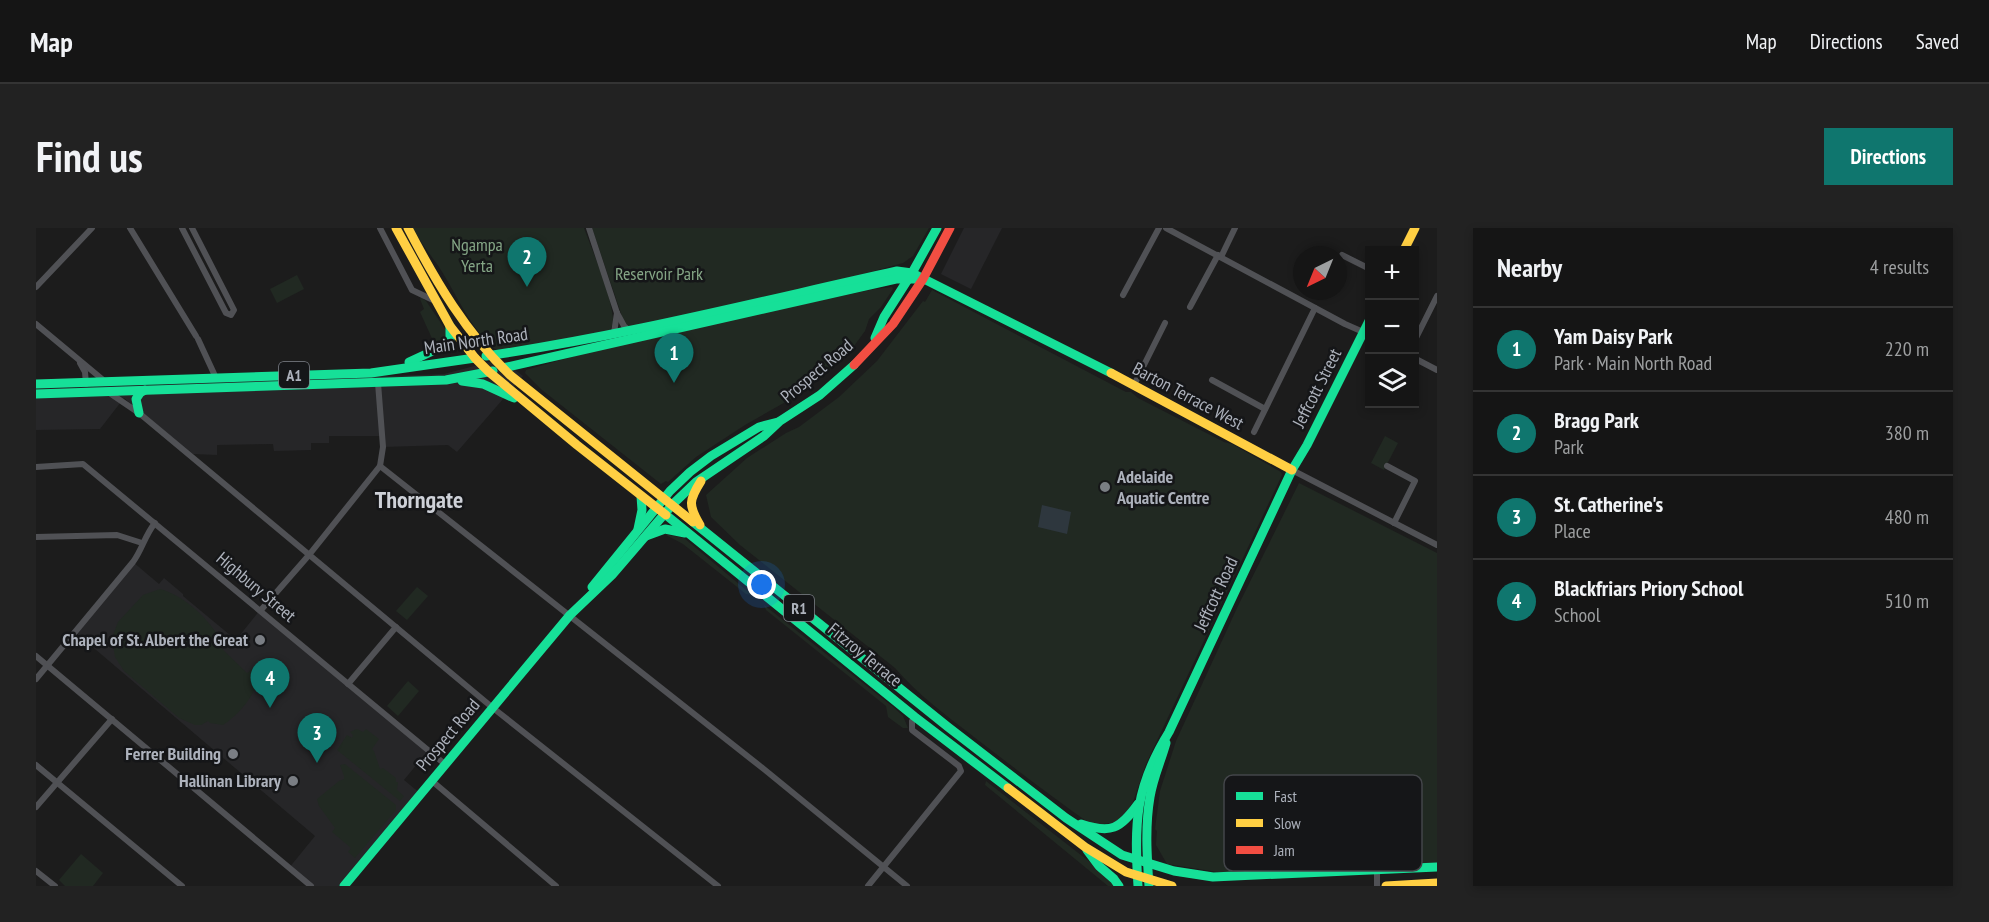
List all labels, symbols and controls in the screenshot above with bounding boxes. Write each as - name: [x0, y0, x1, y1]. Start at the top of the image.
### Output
- text: Map: [30, 23, 73, 60]
- text: Map: [1746, 28, 1777, 55]
- text: Directions: [1810, 28, 1883, 55]
- text: Saved: [1916, 28, 1959, 55]
- button: Directions: [1824, 128, 1953, 185]
- text: Find us: [36, 129, 143, 184]
- park label: Ngampa Yerta: [451, 233, 503, 277]
- pin: 2: [508, 238, 546, 287]
- north arrow: [1293, 246, 1347, 300]
- map controls: [1365, 246, 1419, 408]
- button: +: [1365, 246, 1419, 300]
- text: Nearby: [1497, 251, 1562, 284]
- text: 4 results: [1870, 254, 1929, 280]
- park label: Reservoir Park: [615, 262, 703, 285]
- button: −: [1365, 300, 1419, 354]
- street label: Main North Road: [423, 322, 529, 359]
- text: Yam Daisy Park: [1554, 322, 1673, 350]
- pin: 1: [654, 334, 694, 383]
- street label: Prospect Road: [776, 334, 858, 408]
- text: 1: [1512, 336, 1521, 362]
- text: 220 m: [1885, 336, 1929, 362]
- street label: Jeffcott Street: [1286, 344, 1346, 432]
- text: Park · Main North Road: [1554, 350, 1712, 376]
- button: layers: [1365, 354, 1419, 408]
- street label: Barton Terrace West: [1129, 357, 1248, 435]
- road number: A1: [279, 362, 309, 388]
- text: Bragg Park: [1554, 406, 1639, 434]
- text: 2: [1512, 420, 1521, 446]
- text: 380 m: [1885, 420, 1929, 446]
- text: Park: [1554, 434, 1584, 460]
- place label: Adelaide Aquatic Centre: [1116, 465, 1210, 509]
- marker: Adelaide Aquatic Centre: [1098, 480, 1112, 494]
- district label: Thorngate: [375, 484, 463, 515]
- text: St. Catherine's: [1554, 490, 1663, 518]
- text: 3: [1512, 504, 1521, 530]
- text: 480 m: [1885, 504, 1929, 530]
- text: Place: [1554, 518, 1591, 544]
- street label: Highbury Street: [212, 547, 301, 627]
- street label: Jeffcott Road: [1188, 553, 1243, 635]
- your location: [747, 570, 776, 599]
- text: Blackfriars Priory School: [1554, 574, 1743, 602]
- text: 4: [1512, 588, 1521, 614]
- text: 510 m: [1885, 588, 1929, 614]
- road number: R1: [784, 595, 814, 621]
- text: School: [1554, 602, 1600, 628]
- street label: Fitzroy Terrace: [823, 618, 907, 692]
- place label: Chapel of St. Albert the Great: [62, 628, 249, 651]
- marker: Chapel of St. Albert the Great: [253, 633, 267, 647]
- pin: 4: [250, 658, 290, 708]
- street label: Prospect Road: [411, 694, 485, 776]
- pin: 3: [298, 714, 336, 763]
- place label: Ferrer Building: [125, 742, 221, 765]
- marker: Ferrer Building: [226, 747, 240, 761]
- place label: Hallinan Library: [179, 769, 282, 792]
- marker: Hallinan Library: [286, 774, 300, 788]
- legend: [1224, 775, 1422, 871]
- text: Fast: [1274, 786, 1297, 806]
- text: Slow: [1274, 813, 1301, 833]
- text: Jam: [1273, 840, 1295, 860]

